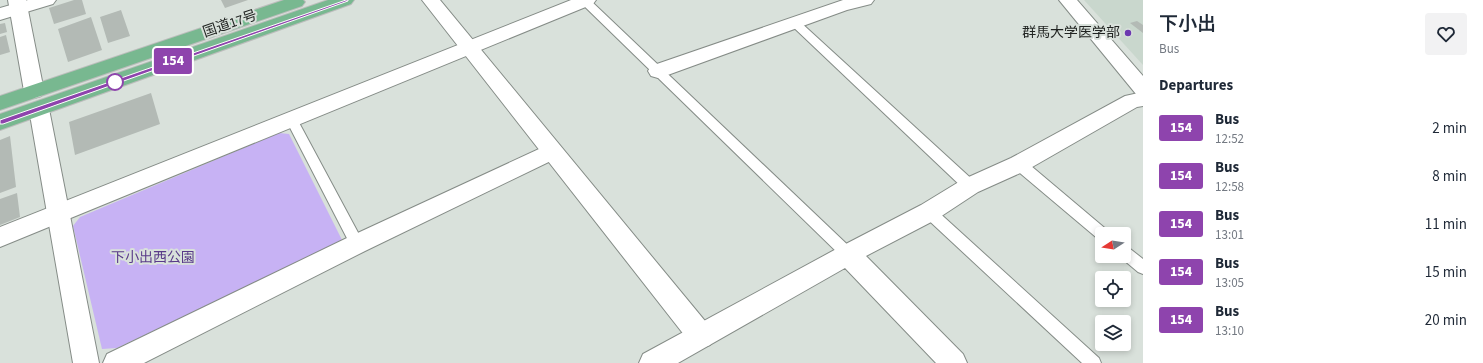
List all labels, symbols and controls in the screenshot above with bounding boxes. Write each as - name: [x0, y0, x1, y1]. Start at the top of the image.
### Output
- street label: 国道17号: [200, 5, 260, 43]
- text: 下小出: [1159, 11, 1216, 38]
- button: heart: [1425, 13, 1467, 55]
- place label: 群馬大学医学部: [1022, 23, 1120, 43]
- marker: 群馬大学医学部: [1123, 28, 1133, 38]
- text: Bus: [1159, 40, 1179, 58]
- line badge: 154: [150, 48, 196, 74]
- text: 154: [162, 51, 184, 71]
- unlabelled marker: [106, 73, 124, 91]
- text: Departures: [1159, 75, 1233, 96]
- text: Bus: [1215, 109, 1239, 130]
- text: 154: [1170, 118, 1192, 138]
- text: 2 min: [1432, 118, 1467, 139]
- text: 12:52: [1215, 130, 1244, 148]
- text: Bus: [1215, 157, 1239, 178]
- text: 154: [1170, 166, 1192, 186]
- text: 8 min: [1432, 166, 1467, 187]
- text: 12:58: [1215, 178, 1244, 196]
- text: Bus: [1215, 205, 1239, 226]
- text: 154: [1170, 214, 1192, 234]
- text: 11 min: [1425, 214, 1467, 235]
- text: 13:01: [1215, 226, 1244, 244]
- north arrow: [1095, 227, 1131, 263]
- map controls: [1095, 227, 1131, 351]
- park label: 下小出西公園: [111, 248, 195, 268]
- text: Bus: [1215, 253, 1239, 274]
- text: 154: [1170, 262, 1192, 282]
- text: 15 min: [1425, 262, 1467, 283]
- button: locate: [1095, 271, 1131, 307]
- text: 13:05: [1215, 274, 1244, 292]
- text: Bus: [1215, 301, 1239, 322]
- text: 154: [1170, 310, 1192, 330]
- text: 20 min: [1425, 310, 1467, 331]
- button: layers: [1095, 315, 1131, 351]
- text: 13:10: [1215, 322, 1244, 340]

